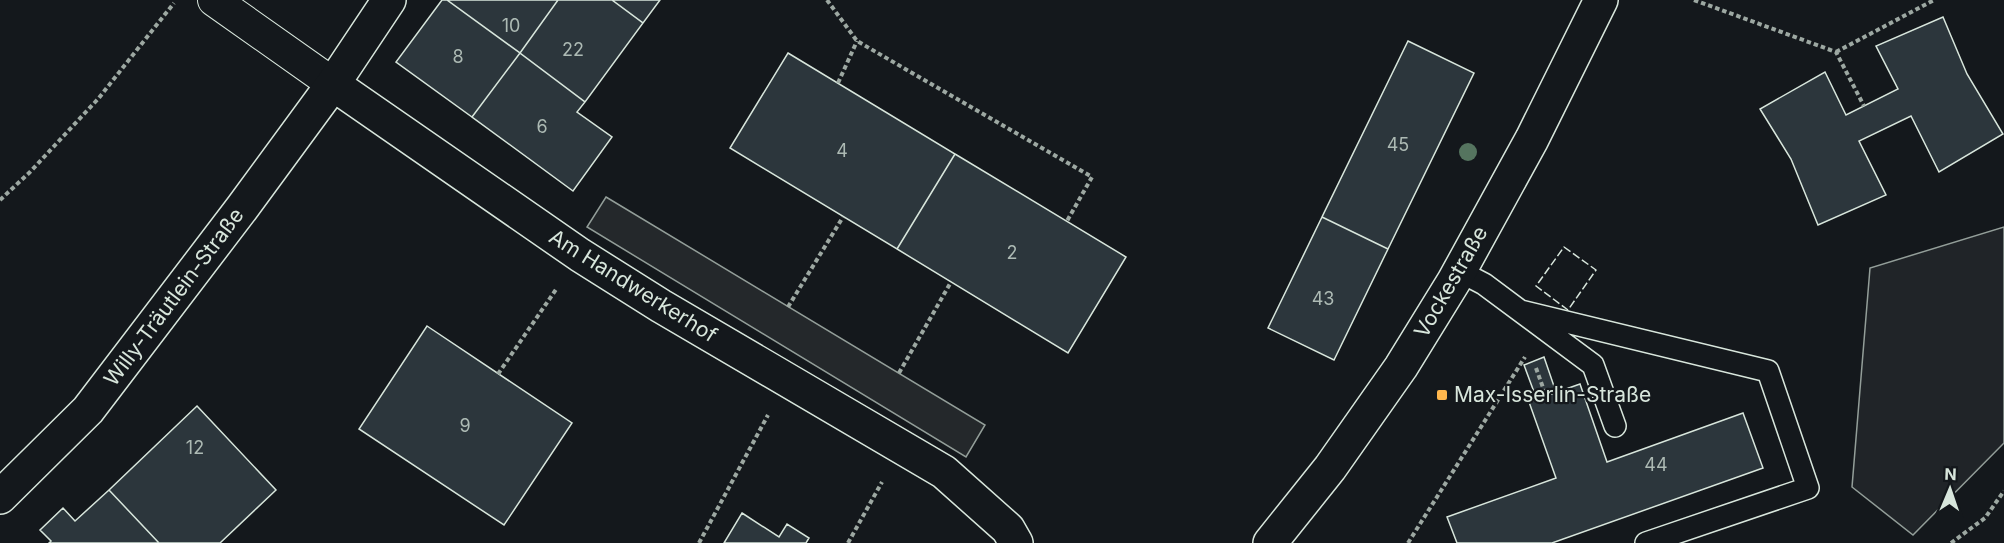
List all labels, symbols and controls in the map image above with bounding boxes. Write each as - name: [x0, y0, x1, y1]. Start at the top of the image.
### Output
- house number: 10: [502, 15, 520, 36]
- house number: 22: [562, 39, 584, 60]
- house number: 8: [452, 46, 464, 67]
- house number: 6: [536, 116, 548, 137]
- house number: 45: [1387, 134, 1409, 155]
- house number: 4: [836, 140, 848, 161]
- street label: Willy-Träutlein-Straße: [99, 203, 249, 391]
- street label: Vockestraße: [1409, 222, 1492, 342]
- street label: Am Handwerkerhof: [545, 224, 722, 347]
- house number: 2: [1007, 242, 1017, 263]
- house number: 43: [1312, 288, 1334, 309]
- place label: Max-Isserlin-Straße: [1454, 382, 1651, 407]
- marker: Max-Isserlin-Straße: [1435, 388, 1449, 402]
- house number: 9: [459, 415, 471, 436]
- house number: 12: [186, 437, 204, 458]
- house number: 44: [1644, 454, 1668, 475]
- north arrow: [1920, 459, 1980, 519]
- text: N: [1944, 464, 1957, 484]

